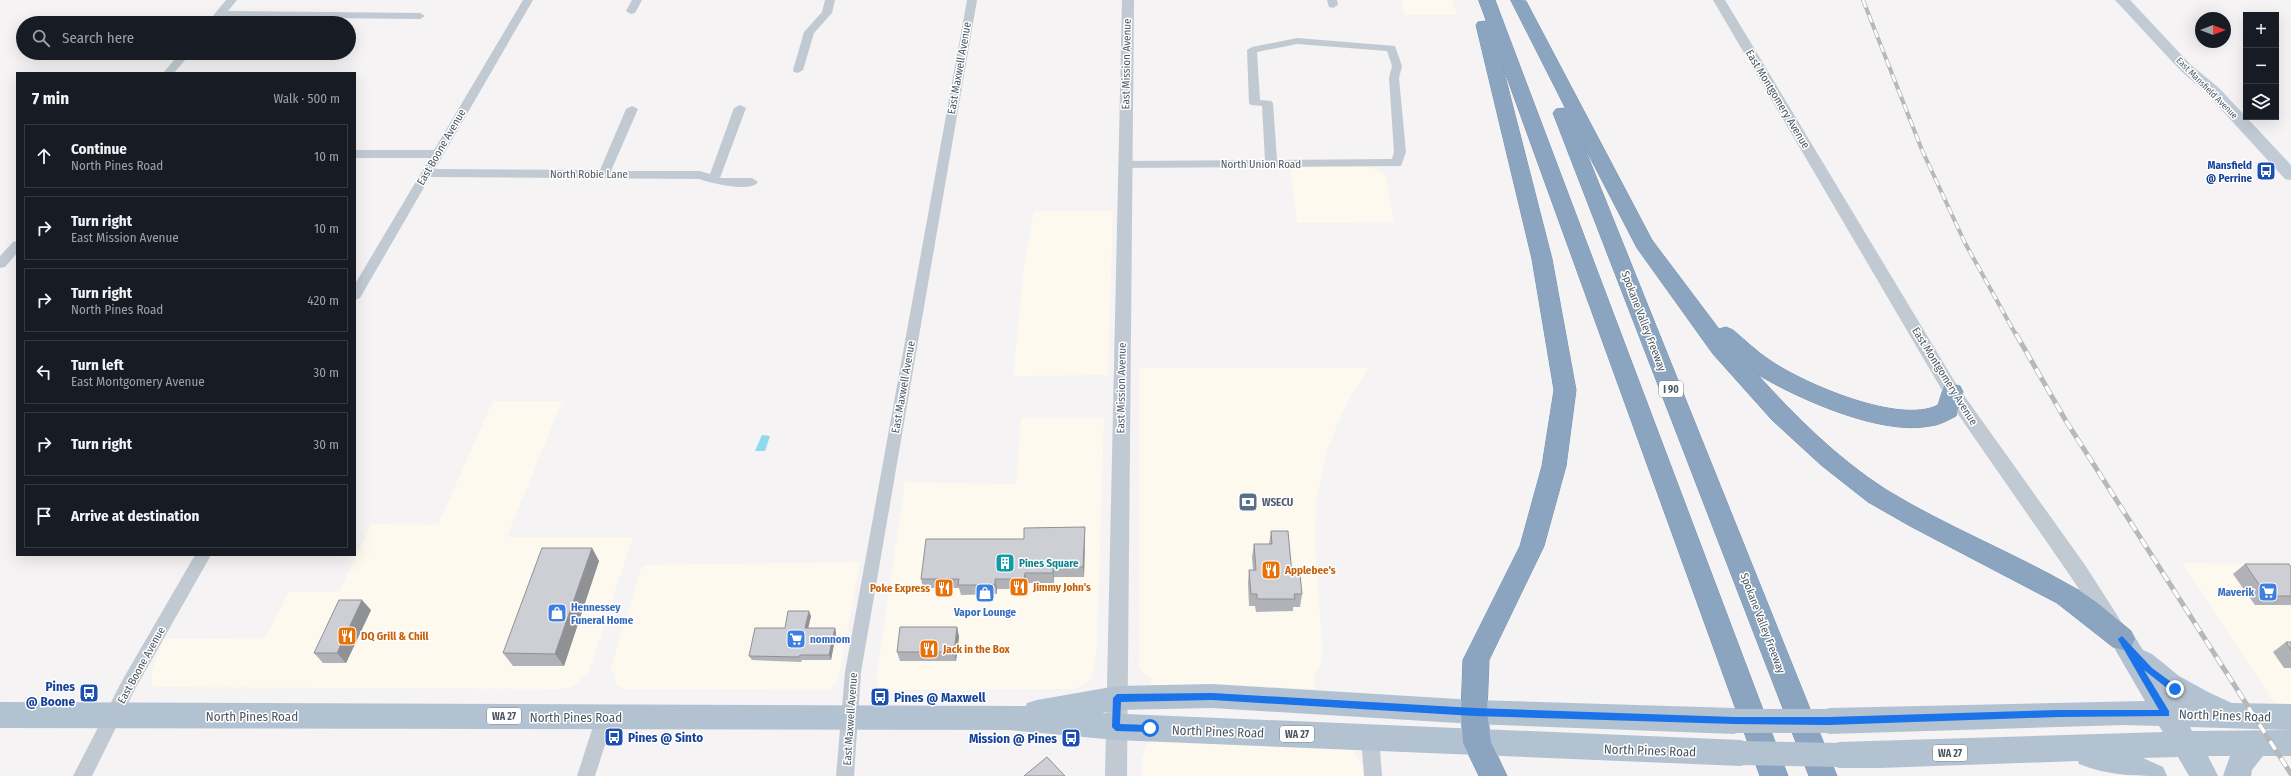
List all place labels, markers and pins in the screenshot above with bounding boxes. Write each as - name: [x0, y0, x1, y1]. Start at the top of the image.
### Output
- place label: Mansfield @ Perrine: [2206, 159, 2252, 185]
- bus stop icon: Mansfield @ Perrine: [2255, 160, 2277, 182]
- bank icon: WSECU: [1237, 491, 1259, 513]
- place label: WSECU: [1262, 496, 1293, 509]
- building icon: Pines Square: [994, 552, 1016, 574]
- place label: Pines Square: [1019, 557, 1079, 570]
- restaurant icon: Applebee's: [1260, 559, 1282, 581]
- place label: Applebee's: [1284, 564, 1336, 577]
- restaurant icon: Jimmy John's: [1008, 576, 1030, 598]
- restaurant icon: Poke Express: [933, 577, 955, 599]
- place label: Jimmy John's: [1032, 581, 1091, 594]
- supermarket icon: Maverik: [2257, 581, 2279, 603]
- place label: Poke Express: [870, 582, 930, 595]
- shop icon: Vapor Lounge: [974, 582, 996, 604]
- place label: Maverik: [2218, 586, 2254, 599]
- place label: Hennessey Funeral Home: [571, 601, 634, 627]
- shop icon: Hennessey Funeral Home: [546, 602, 568, 624]
- place label: Vapor Lounge: [953, 606, 1016, 619]
- restaurant icon: DQ Grill & Chill: [336, 625, 358, 647]
- supermarket icon: nomnom: [785, 628, 807, 650]
- place label: DQ Grill & Chill: [361, 630, 430, 643]
- place label: nomnom: [810, 633, 850, 646]
- restaurant icon: Jack in the Box: [918, 638, 940, 660]
- place label: Jack in the Box: [942, 643, 1011, 656]
- place label: Pines @ Boone: [26, 679, 75, 709]
- bus stop icon: Pines @ Boone: [78, 682, 100, 704]
- bus stop icon: Pines @ Maxwell: [869, 686, 891, 708]
- place label: Pines @ Maxwell: [894, 690, 986, 705]
- bus stop icon: Pines @ Sinto: [603, 726, 625, 748]
- bus stop icon: Mission @ Pines: [1060, 727, 1082, 749]
- place label: Pines @ Sinto: [628, 730, 703, 745]
- place label: Mission @ Pines: [969, 731, 1057, 746]

